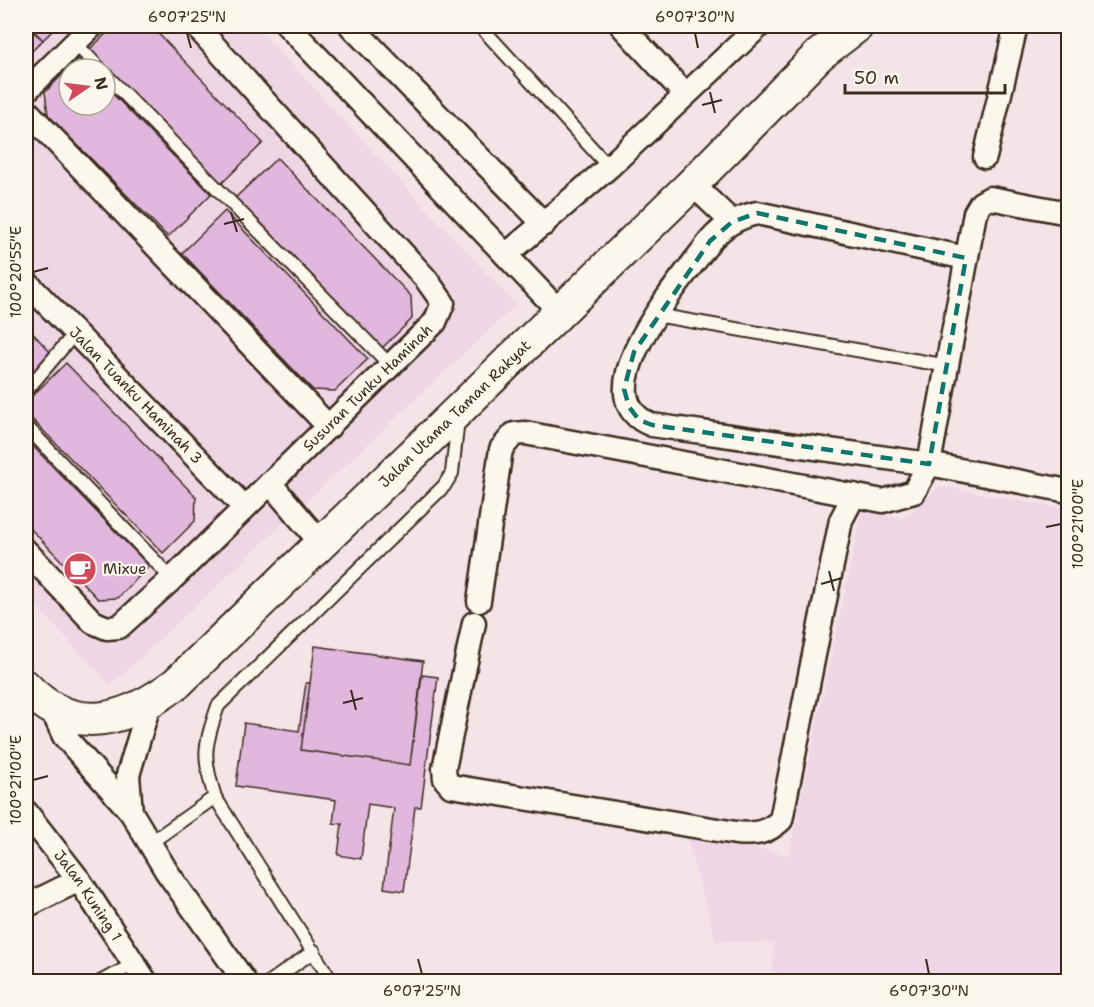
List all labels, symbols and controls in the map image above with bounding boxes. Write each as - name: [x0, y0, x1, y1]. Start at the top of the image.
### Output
- text: 6°07'25"N: [148, 7, 226, 27]
- text: 6°07'30"N: [655, 7, 735, 27]
- north arrow: [57, 57, 117, 117]
- scale bar: [845, 57, 1006, 95]
- text: 50 m: [854, 66, 899, 90]
- text: N: [89, 75, 113, 92]
- text: 100°20'55"E: [6, 226, 26, 318]
- street label: Susuran Tunku Haminah: [298, 320, 437, 456]
- street label: Jalan Tuanku Haminah 3: [65, 323, 207, 468]
- street label: Jalan Utama Taman Rakyat: [374, 336, 535, 492]
- text: 100°21'00"E: [1068, 479, 1088, 569]
- cafe icon: Mixue: [62, 551, 98, 587]
- place label: Mixue: [103, 559, 147, 579]
- text: 100°21'00"E: [6, 735, 26, 825]
- street label: Jalan Kuning 1: [49, 846, 126, 945]
- text: 6°07'25"N: [383, 981, 461, 1001]
- text: 6°07'30"N: [889, 981, 969, 1001]

